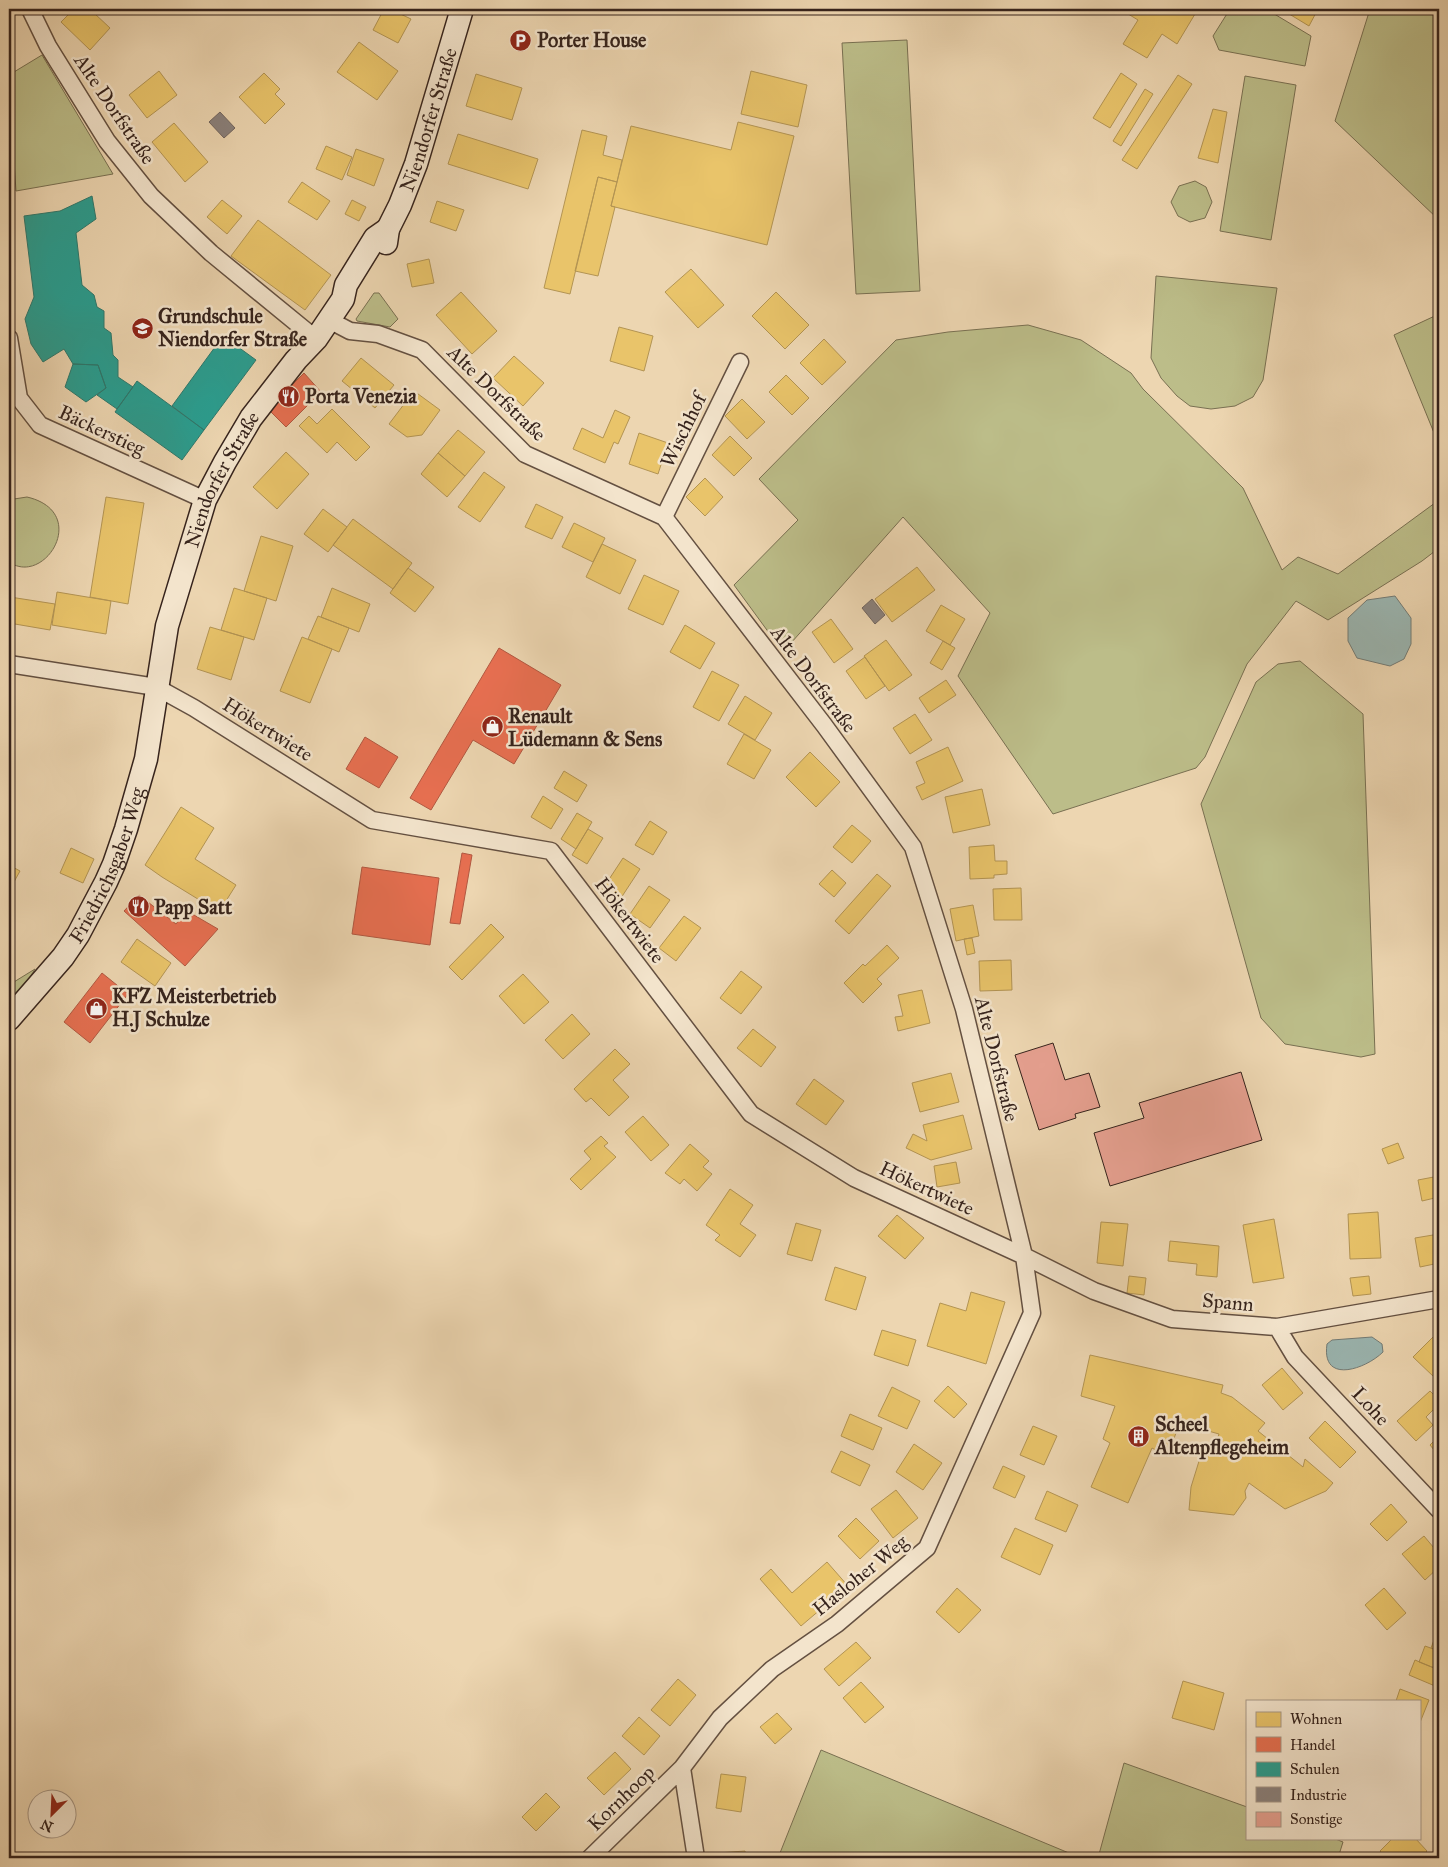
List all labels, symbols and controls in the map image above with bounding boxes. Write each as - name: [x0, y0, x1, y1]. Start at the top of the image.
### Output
- parking icon: Porter House: [509, 28, 533, 52]
- place label: Porter House: [537, 28, 647, 52]
- street label: Niendorfer Straße: [394, 45, 462, 195]
- street label: Alte Dorfstraße: [69, 49, 161, 169]
- place label: Grundschule Niendorfer Straße: [158, 304, 308, 351]
- school or university icon: Grundschule Niendorfer Straße: [130, 316, 154, 340]
- street label: Alte Dorfstraße: [442, 339, 551, 446]
- restaurant icon: Porta Venezia: [277, 384, 301, 408]
- place label: Porta Venezia: [305, 384, 417, 408]
- street label: Wischhof: [655, 386, 713, 471]
- street label: Bäckerstieg: [55, 400, 150, 462]
- street label: Niendorfer Straße: [179, 406, 264, 551]
- street label: Alte Dorfstraße: [765, 620, 862, 737]
- street label: Hökertwiete: [219, 692, 317, 766]
- place label: Renault Lüdemann & Sens: [508, 704, 663, 751]
- shop icon: Renault Lüdemann & Sens: [480, 715, 504, 739]
- street label: Friedrichsgaber Weg: [64, 784, 151, 948]
- street label: Hökertwiete: [590, 872, 670, 968]
- restaurant icon: Papp Satt: [126, 895, 150, 919]
- place label: Papp Satt: [154, 895, 233, 920]
- place label: KFZ Meisterbetrieb H.J Schulze: [112, 984, 277, 1033]
- street label: Alte Dorfstraße: [970, 993, 1024, 1124]
- shop icon: KFZ Meisterbetrieb H.J Schulze: [84, 996, 108, 1020]
- street label: Hökertwiete: [876, 1156, 978, 1220]
- street label: Spann: [1201, 1288, 1255, 1316]
- street label: Lohe: [1347, 1382, 1395, 1430]
- place label: Scheel Altenpflegeheim: [1153, 1412, 1289, 1460]
- building icon: Scheel Altenpflegeheim: [1127, 1424, 1151, 1448]
- street label: Hasloher Weg: [808, 1529, 914, 1621]
- legend: [1246, 1700, 1420, 1840]
- text: Wohnen: [1290, 1710, 1342, 1728]
- text: Handel: [1290, 1736, 1336, 1754]
- street label: Kornhoop: [582, 1760, 660, 1836]
- text: Schulen: [1290, 1760, 1340, 1778]
- text: Industrie: [1290, 1786, 1347, 1804]
- north arrow: [28, 1790, 78, 1840]
- text: Sonstige: [1290, 1810, 1343, 1828]
- text: N: [38, 1815, 56, 1836]

